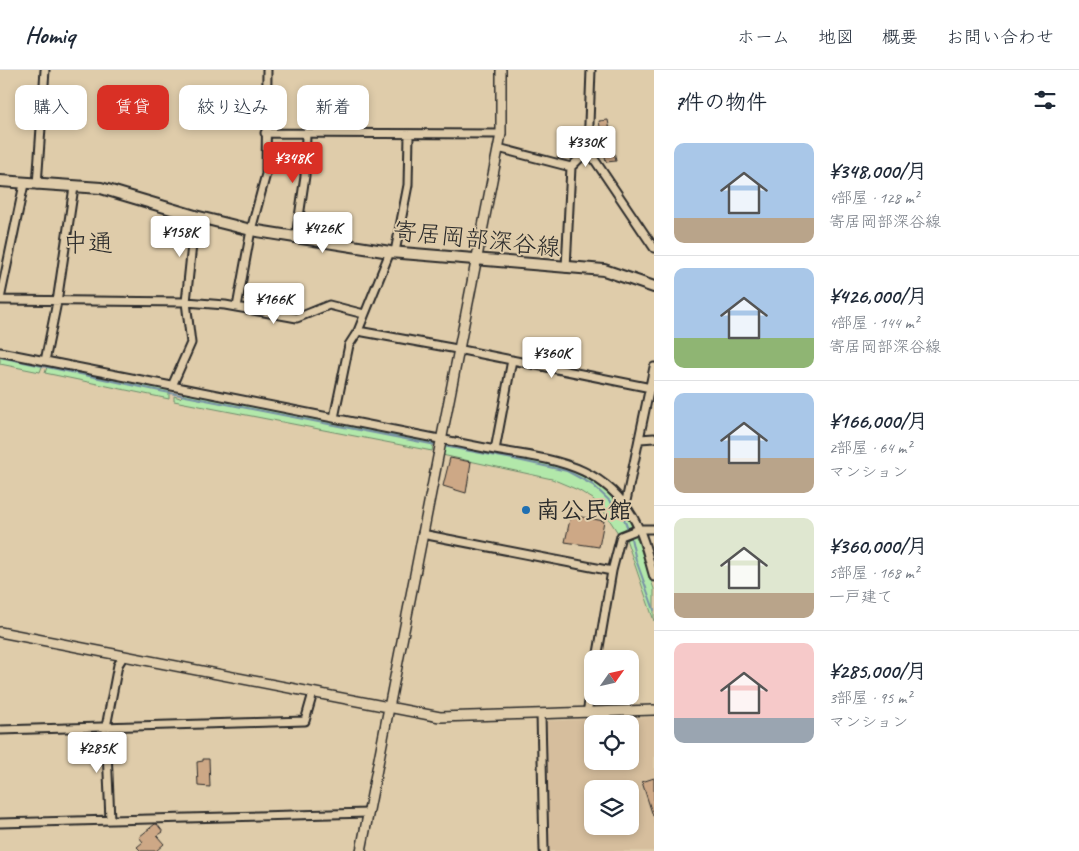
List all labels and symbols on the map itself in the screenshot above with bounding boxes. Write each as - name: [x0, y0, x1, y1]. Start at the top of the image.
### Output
- pin: ¥330K: [551, 126, 621, 168]
- pin: ¥348K: [258, 142, 328, 184]
- pin: ¥426K: [288, 212, 358, 254]
- street label: 寄居岡部深谷線: [392, 215, 562, 263]
- pin: ¥158K: [145, 216, 215, 258]
- district label: 中通: [63, 227, 113, 259]
- pin: ¥166K: [239, 282, 309, 325]
- pin: ¥360K: [517, 336, 587, 379]
- place label: 南公民館: [536, 495, 632, 525]
- marker: 南公民館: [520, 504, 532, 516]
- north arrow: [584, 650, 639, 705]
- pin: ¥285K: [62, 732, 132, 774]

